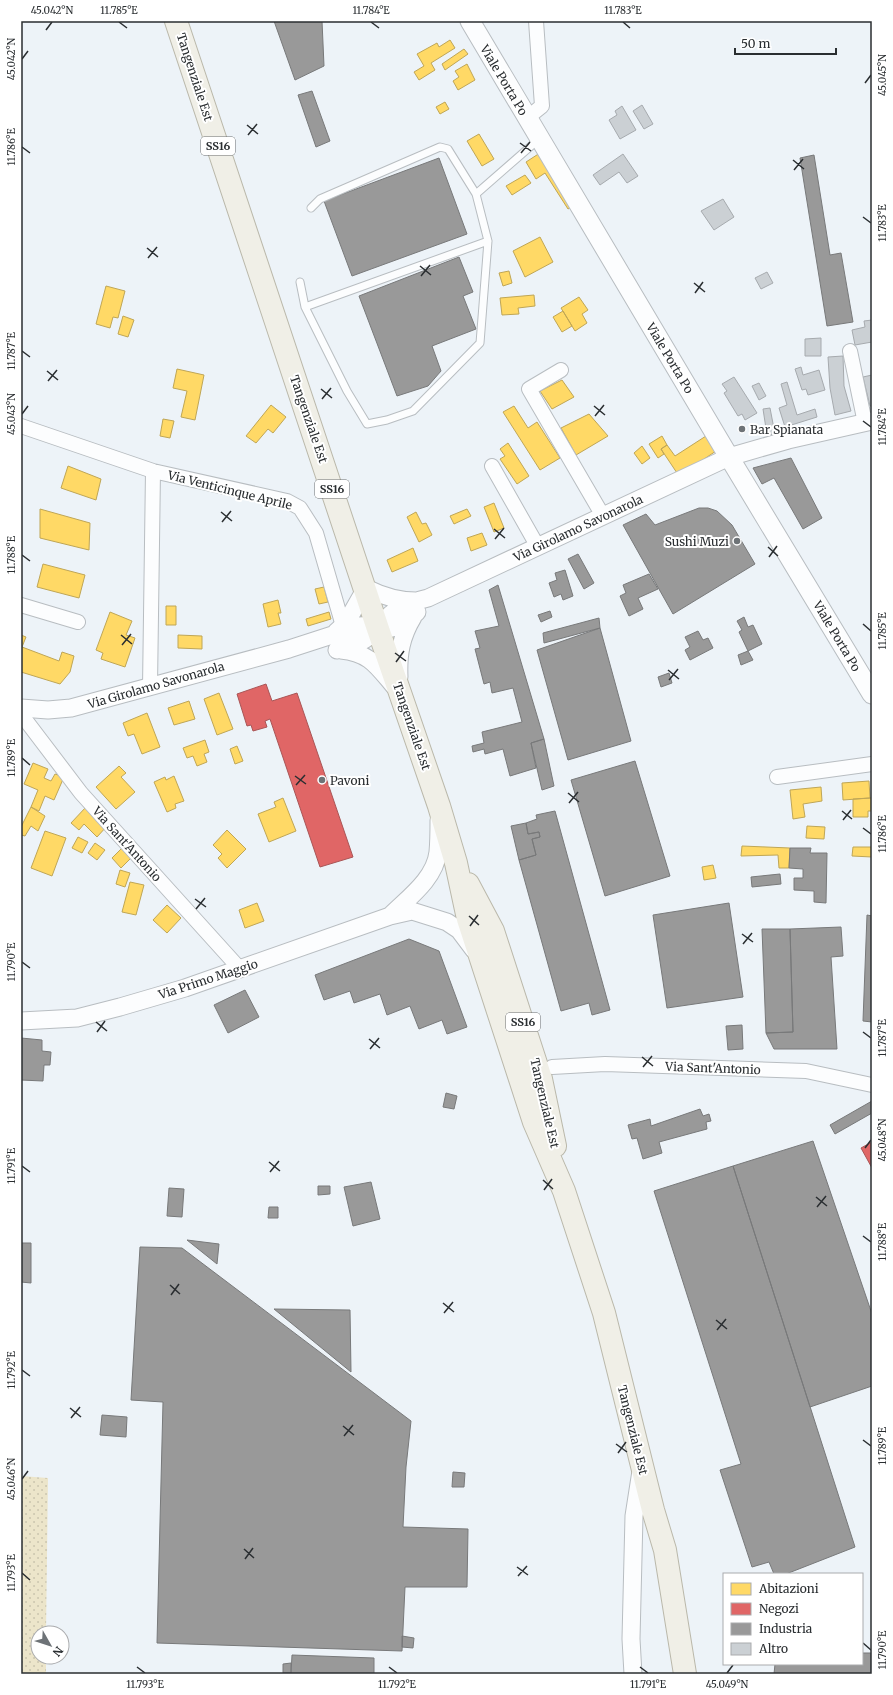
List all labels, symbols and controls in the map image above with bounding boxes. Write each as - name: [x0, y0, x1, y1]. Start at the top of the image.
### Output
- text: 45.042°N: [31, 4, 74, 17]
- text: 11.785°E: [100, 4, 138, 17]
- text: 11.784°E: [352, 4, 390, 17]
- text: 11.783°E: [604, 4, 642, 17]
- scale bar: [735, 30, 836, 56]
- street label: Tangenziale Est: [174, 31, 216, 123]
- text: 50 m: [741, 36, 770, 51]
- text: 45.042°N: [5, 37, 18, 80]
- street label: Viale Porta Po: [477, 41, 531, 118]
- text: 45.045°N: [876, 54, 889, 96]
- text: 11.786°E: [5, 128, 18, 166]
- road number: SS16: [201, 137, 235, 155]
- text: 11.783°E: [876, 204, 889, 242]
- street label: Viale Porta Po: [643, 319, 697, 396]
- text: 11.787°E: [5, 331, 18, 370]
- street label: Tangenziale Est: [287, 373, 331, 465]
- text: 45.043°N: [5, 393, 18, 435]
- text: 11.784°E: [876, 408, 889, 446]
- place label: Bar Spianata: [750, 422, 824, 437]
- marker: Bar Spianata: [737, 424, 747, 434]
- street label: Via Venticinque Aprile: [165, 467, 294, 513]
- road number: SS16: [315, 480, 349, 498]
- street label: Via Girolamo Savonarola: [510, 491, 646, 565]
- place label: Sushi Muzi: [665, 534, 729, 549]
- text: 11.788°E: [5, 535, 18, 574]
- marker: Sushi Muzi: [732, 536, 742, 546]
- street label: Viale Porta Po: [810, 597, 864, 674]
- text: 11.785°E: [876, 612, 889, 650]
- street label: Via Girolamo Savonarola: [85, 658, 226, 712]
- street label: Tangenziale Est: [390, 680, 434, 772]
- text: 11.789°E: [5, 738, 18, 777]
- place label: Pavoni: [330, 773, 369, 788]
- marker: Pavoni: [317, 775, 327, 785]
- street label: Via Sant'Antonio: [89, 803, 165, 885]
- text: 11.786°E: [876, 815, 889, 853]
- text: 11.790°E: [5, 942, 18, 981]
- street label: Via Primo Maggio: [155, 956, 260, 1002]
- road number: SS16: [506, 1013, 540, 1031]
- text: 11.787°E: [876, 1018, 889, 1057]
- street label: Tangenziale Est: [527, 1057, 563, 1150]
- street label: Via Sant'Antonio: [664, 1059, 761, 1077]
- text: 45.048°N: [876, 1118, 889, 1162]
- text: 11.791°E: [5, 1147, 18, 1184]
- text: 11.788°E: [876, 1222, 889, 1261]
- text: 11.792°E: [5, 1350, 18, 1389]
- street label: Tangenziale Est: [615, 1384, 651, 1477]
- text: 11.789°E: [876, 1426, 889, 1465]
- text: 45.046°N: [5, 1457, 18, 1500]
- text: 11.793°E: [5, 1554, 18, 1592]
- legend: [723, 1573, 863, 1665]
- text: Abitazioni: [758, 1581, 819, 1596]
- text: Negozi: [759, 1601, 799, 1616]
- text: Industria: [759, 1621, 813, 1636]
- north arrow: [30, 1625, 70, 1665]
- text: 11.790°E: [876, 1630, 889, 1669]
- text: Altro: [758, 1641, 788, 1656]
- text: N: [49, 1644, 66, 1659]
- text: 11.793°E: [126, 1678, 164, 1691]
- text: 11.792°E: [378, 1678, 417, 1691]
- text: 11.791°E: [630, 1678, 667, 1691]
- text: 45.049°N: [706, 1678, 749, 1691]

